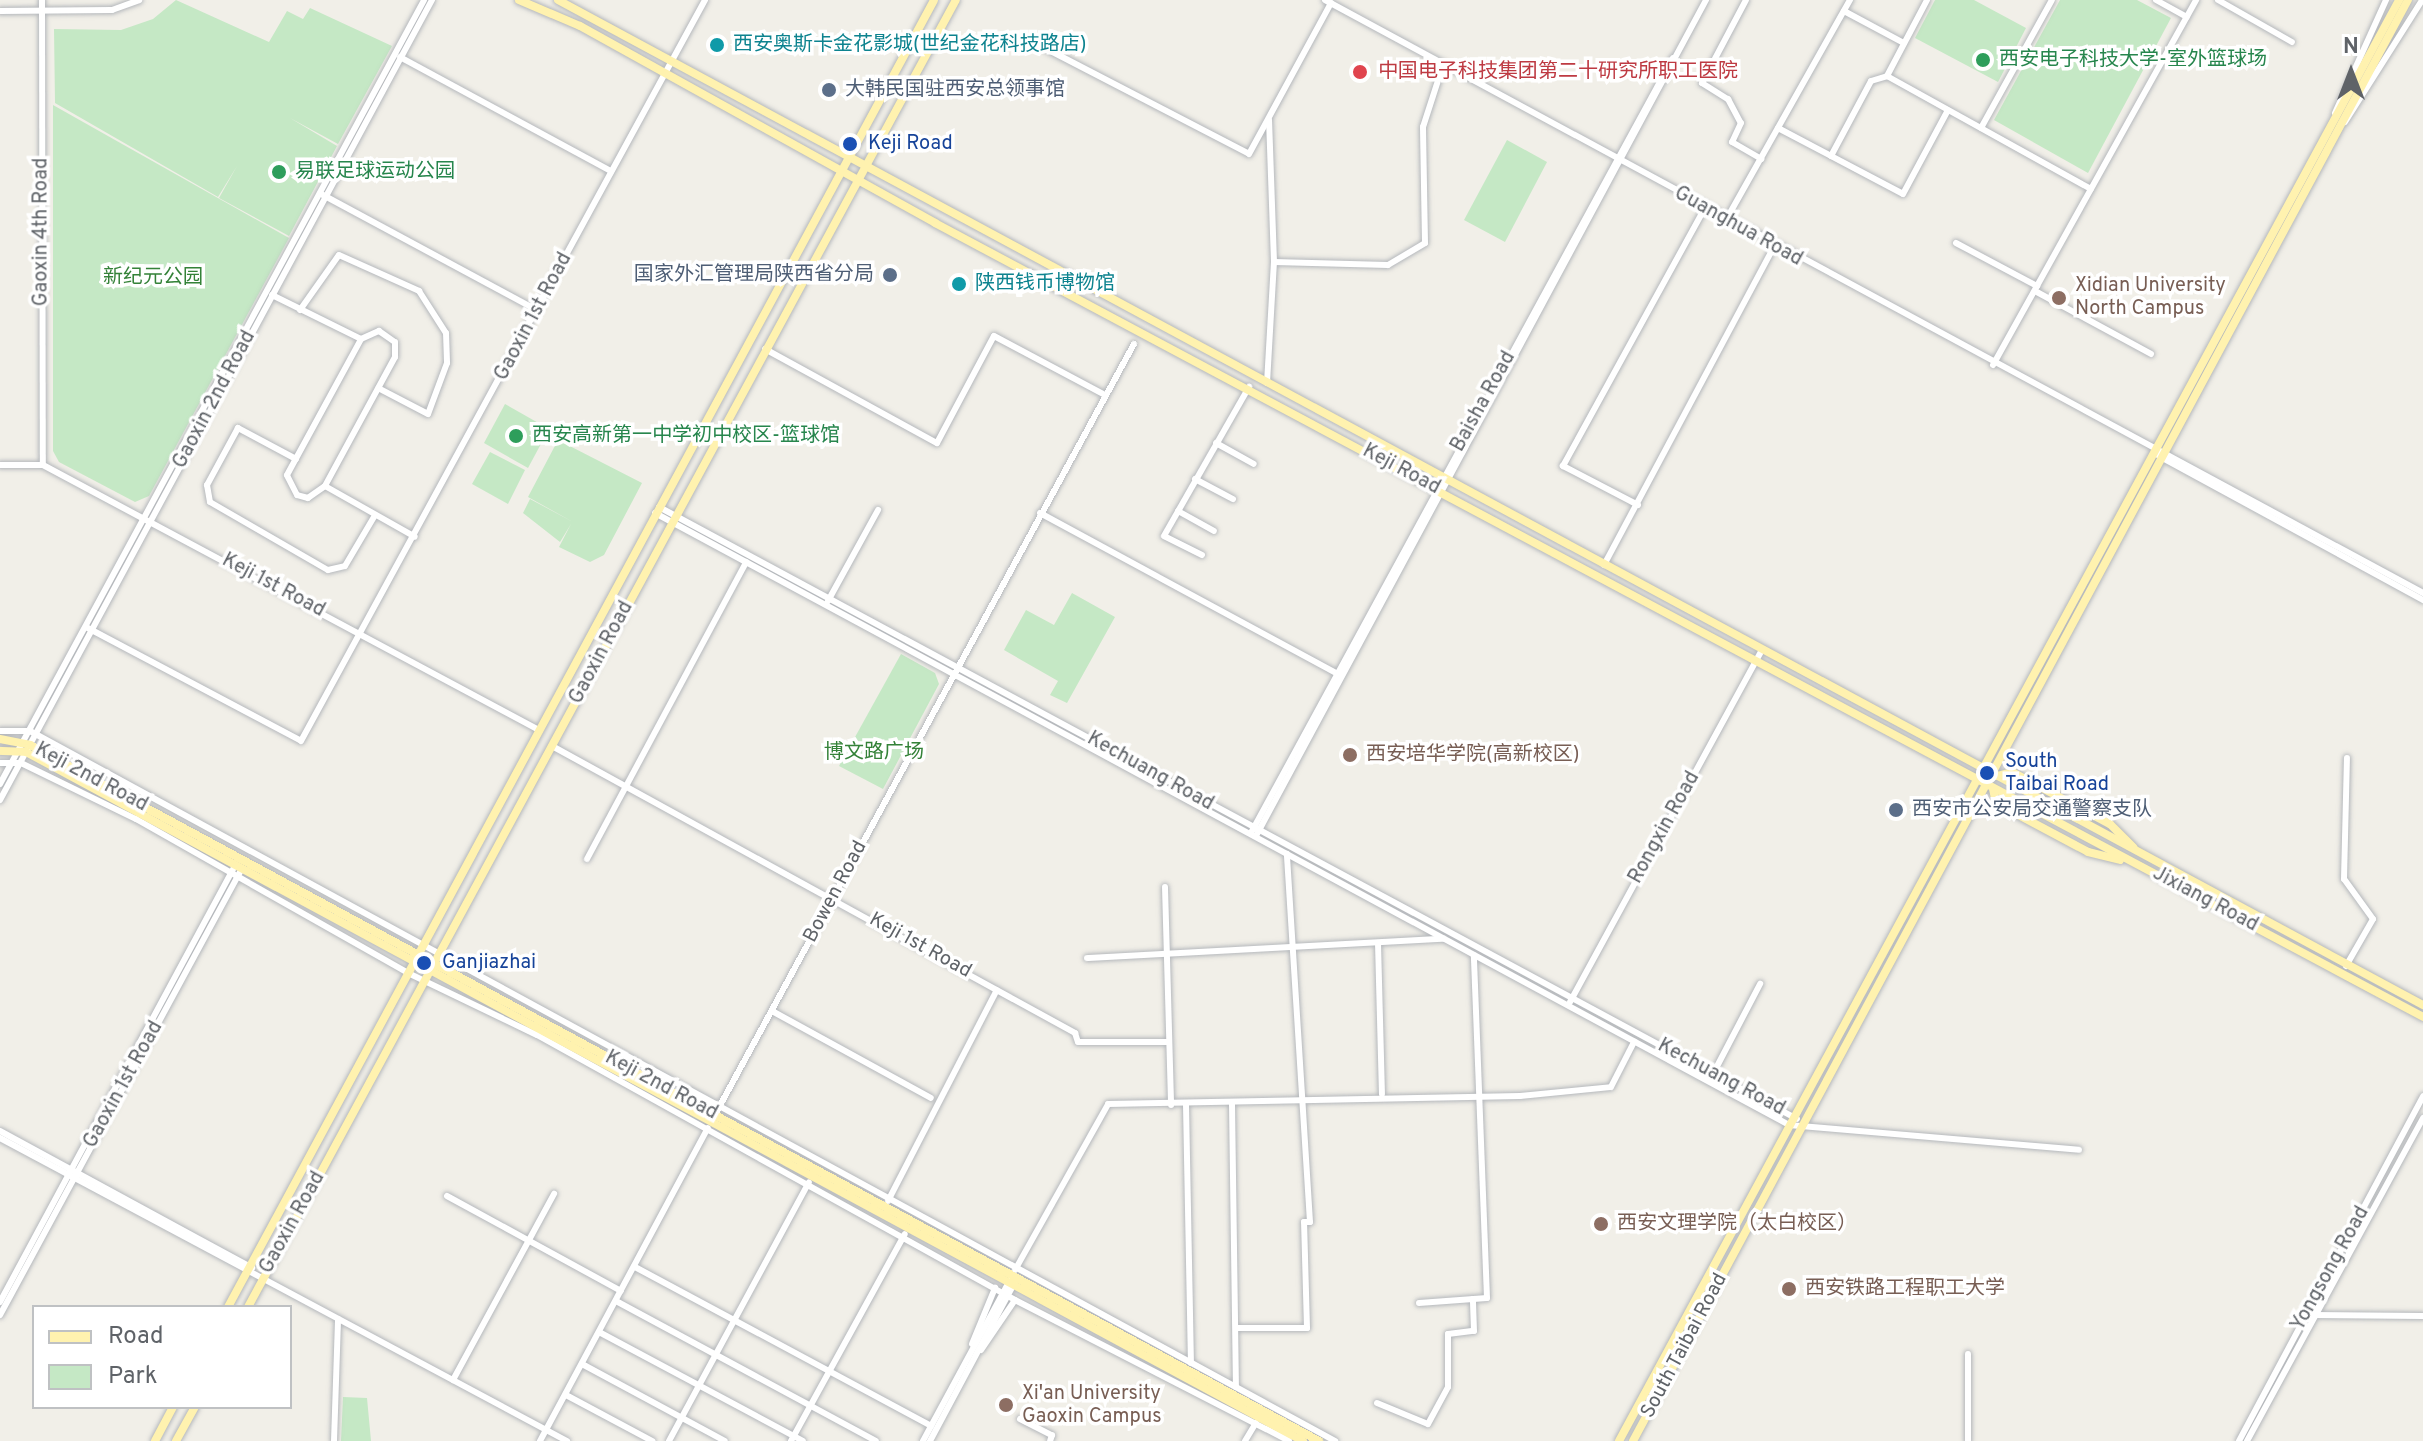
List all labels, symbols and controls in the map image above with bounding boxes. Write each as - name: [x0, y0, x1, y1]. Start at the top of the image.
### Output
- north arrow: [2311, 32, 2391, 112]
- place label: 西安奥斯卡金花影城(世纪金花科技路店): [733, 33, 1087, 57]
- text: N: [2343, 34, 2359, 61]
- marker: 西安奥斯卡金花影城(世纪金花科技路店): [708, 36, 726, 54]
- place label: 西安电子科技大学-室外篮球场: [1999, 48, 2267, 72]
- marker: 西安电子科技大学-室外篮球场: [1974, 51, 1992, 69]
- place label: 中国电子科技集团第二十研究所职工医院: [1378, 60, 1738, 84]
- marker: 中国电子科技集团第二十研究所职工医院: [1349, 61, 1371, 83]
- place label: 大韩民国驻西安总领事馆: [845, 78, 1065, 102]
- marker: 大韩民国驻西安总领事馆: [820, 81, 838, 99]
- place label: Keji Road: [868, 132, 953, 156]
- marker: Keji Road: [839, 133, 861, 155]
- street label: Gaoxin 4th Road: [30, 158, 54, 306]
- place label: 易联足球运动公园: [295, 160, 455, 184]
- marker: 易联足球运动公园: [270, 163, 288, 181]
- street label: Guanghua Road: [1670, 182, 1806, 272]
- street label: Gaoxin 1st Road: [490, 249, 578, 385]
- place label: 国家外汇管理局陕西省分局: [634, 263, 874, 287]
- park label: 新纪元公园: [103, 266, 203, 290]
- marker: 国家外汇管理局陕西省分局: [881, 266, 899, 284]
- place label: 陕西钱币博物馆: [975, 272, 1115, 296]
- place label: Xidian University North Campus: [2075, 274, 2226, 321]
- marker: 陕西钱币博物馆: [950, 275, 968, 293]
- marker: Xidian University North Campus: [2050, 289, 2068, 307]
- street label: Gaoxin 2nd Road: [169, 327, 261, 473]
- street label: Baisha Road: [1447, 348, 1521, 456]
- place label: 西安高新第一中学初中校区-篮球馆: [532, 424, 840, 448]
- marker: 西安高新第一中学初中校区-篮球馆: [507, 427, 525, 445]
- street label: Keji Road: [1358, 440, 1444, 500]
- street label: Keji 1st Road: [217, 549, 329, 623]
- street label: Gaoxin Road: [565, 597, 639, 709]
- street label: Kechuang Road: [1082, 727, 1218, 817]
- street label: Keji 2nd Road: [30, 738, 152, 818]
- park label: 博文路广场: [824, 741, 924, 765]
- place label: 西安培华学院(高新校区): [1366, 743, 1580, 767]
- marker: 西安培华学院(高新校区): [1341, 746, 1359, 764]
- place label: South Taibai Road: [2005, 750, 2109, 797]
- marker: South Taibai Road: [1976, 762, 1998, 784]
- street label: Rongxin Road: [1624, 768, 1706, 888]
- place label: 西安市公安局交通警察支队: [1912, 798, 2152, 822]
- marker: 西安市公安局交通警察支队: [1887, 801, 1905, 819]
- street label: Bowen Road: [799, 837, 873, 947]
- street label: Jixiang Road: [2148, 862, 2262, 938]
- street label: Keji 1st Road: [865, 908, 975, 984]
- place label: Ganjiazhai: [442, 951, 536, 975]
- marker: Ganjiazhai: [413, 952, 435, 974]
- street label: Gaoxin 1st Road: [79, 1017, 169, 1153]
- street label: Kechuang Road: [1653, 1034, 1789, 1122]
- street label: Keji 2nd Road: [600, 1046, 722, 1126]
- street label: Gaoxin Road: [255, 1168, 331, 1278]
- street label: Yongsong Road: [2287, 1202, 2375, 1336]
- place label: 西安文理学院（太白校区）: [1617, 1212, 1857, 1236]
- marker: 西安文理学院（太白校区）: [1592, 1215, 1610, 1233]
- street label: South Taibai Road: [1637, 1269, 1733, 1423]
- place label: 西安铁路工程职工大学: [1805, 1277, 2005, 1301]
- marker: 西安铁路工程职工大学: [1780, 1280, 1798, 1298]
- legend: [32, 1305, 292, 1409]
- text: Road: [108, 1322, 164, 1352]
- text: Park: [108, 1362, 158, 1392]
- place label: Xi'an University Gaoxin Campus: [1022, 1382, 1162, 1429]
- marker: Xi'an University Gaoxin Campus: [997, 1396, 1015, 1414]

